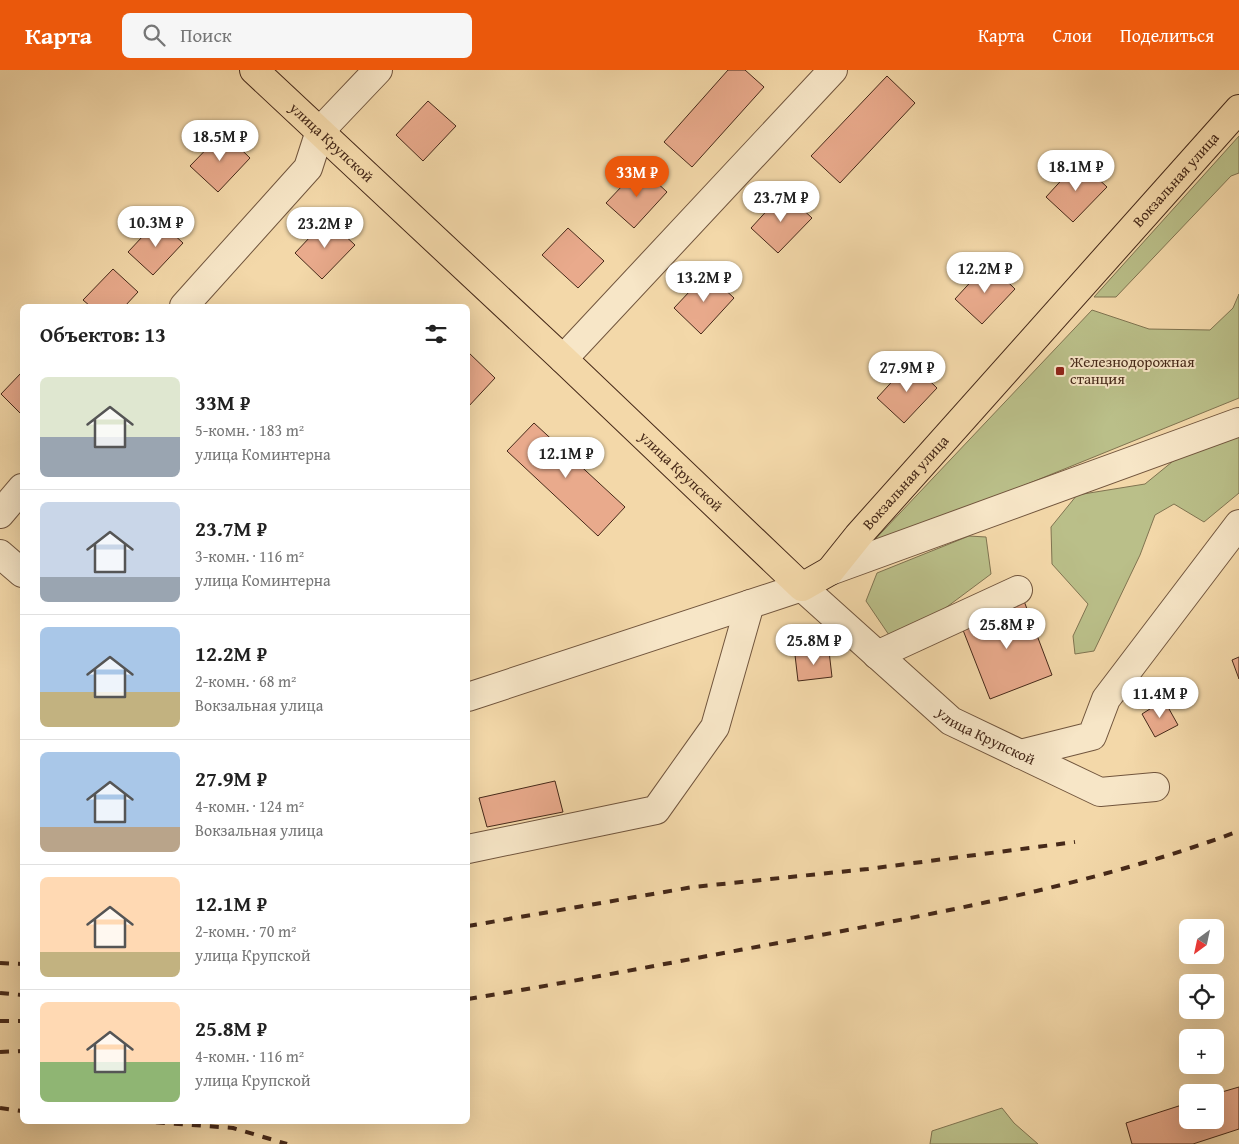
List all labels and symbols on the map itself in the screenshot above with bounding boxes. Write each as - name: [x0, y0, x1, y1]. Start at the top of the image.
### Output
- street label: улица Крупской: [284, 97, 379, 187]
- pin: 18.5M ₽: [174, 119, 266, 162]
- street label: Вокзальная улица: [1128, 127, 1224, 231]
- pin: 18.1M ₽: [1030, 150, 1122, 192]
- pin: 33M ₽: [602, 156, 672, 198]
- pin: 23.7M ₽: [735, 180, 827, 223]
- pin: 10.3M ₽: [110, 206, 202, 248]
- pin: 23.2M ₽: [279, 206, 371, 249]
- pin: 12.2M ₽: [939, 252, 1031, 294]
- pin: 13.2M ₽: [658, 260, 750, 303]
- pin: 27.9M ₽: [861, 350, 953, 393]
- place label: Железнодорожная станция: [1069, 351, 1195, 389]
- marker: Железнодорожная станция: [1054, 365, 1066, 377]
- street label: улица Крупской: [634, 425, 728, 516]
- street label: Вокзальная улица: [857, 430, 954, 534]
- pin: 12.1M ₽: [520, 436, 612, 479]
- pin: 25.8M ₽: [961, 608, 1053, 650]
- pin: 25.8M ₽: [768, 624, 860, 666]
- pin: 11.4M ₽: [1114, 676, 1206, 719]
- street label: улица Крупской: [932, 701, 1039, 770]
- north arrow: [1179, 919, 1224, 964]

